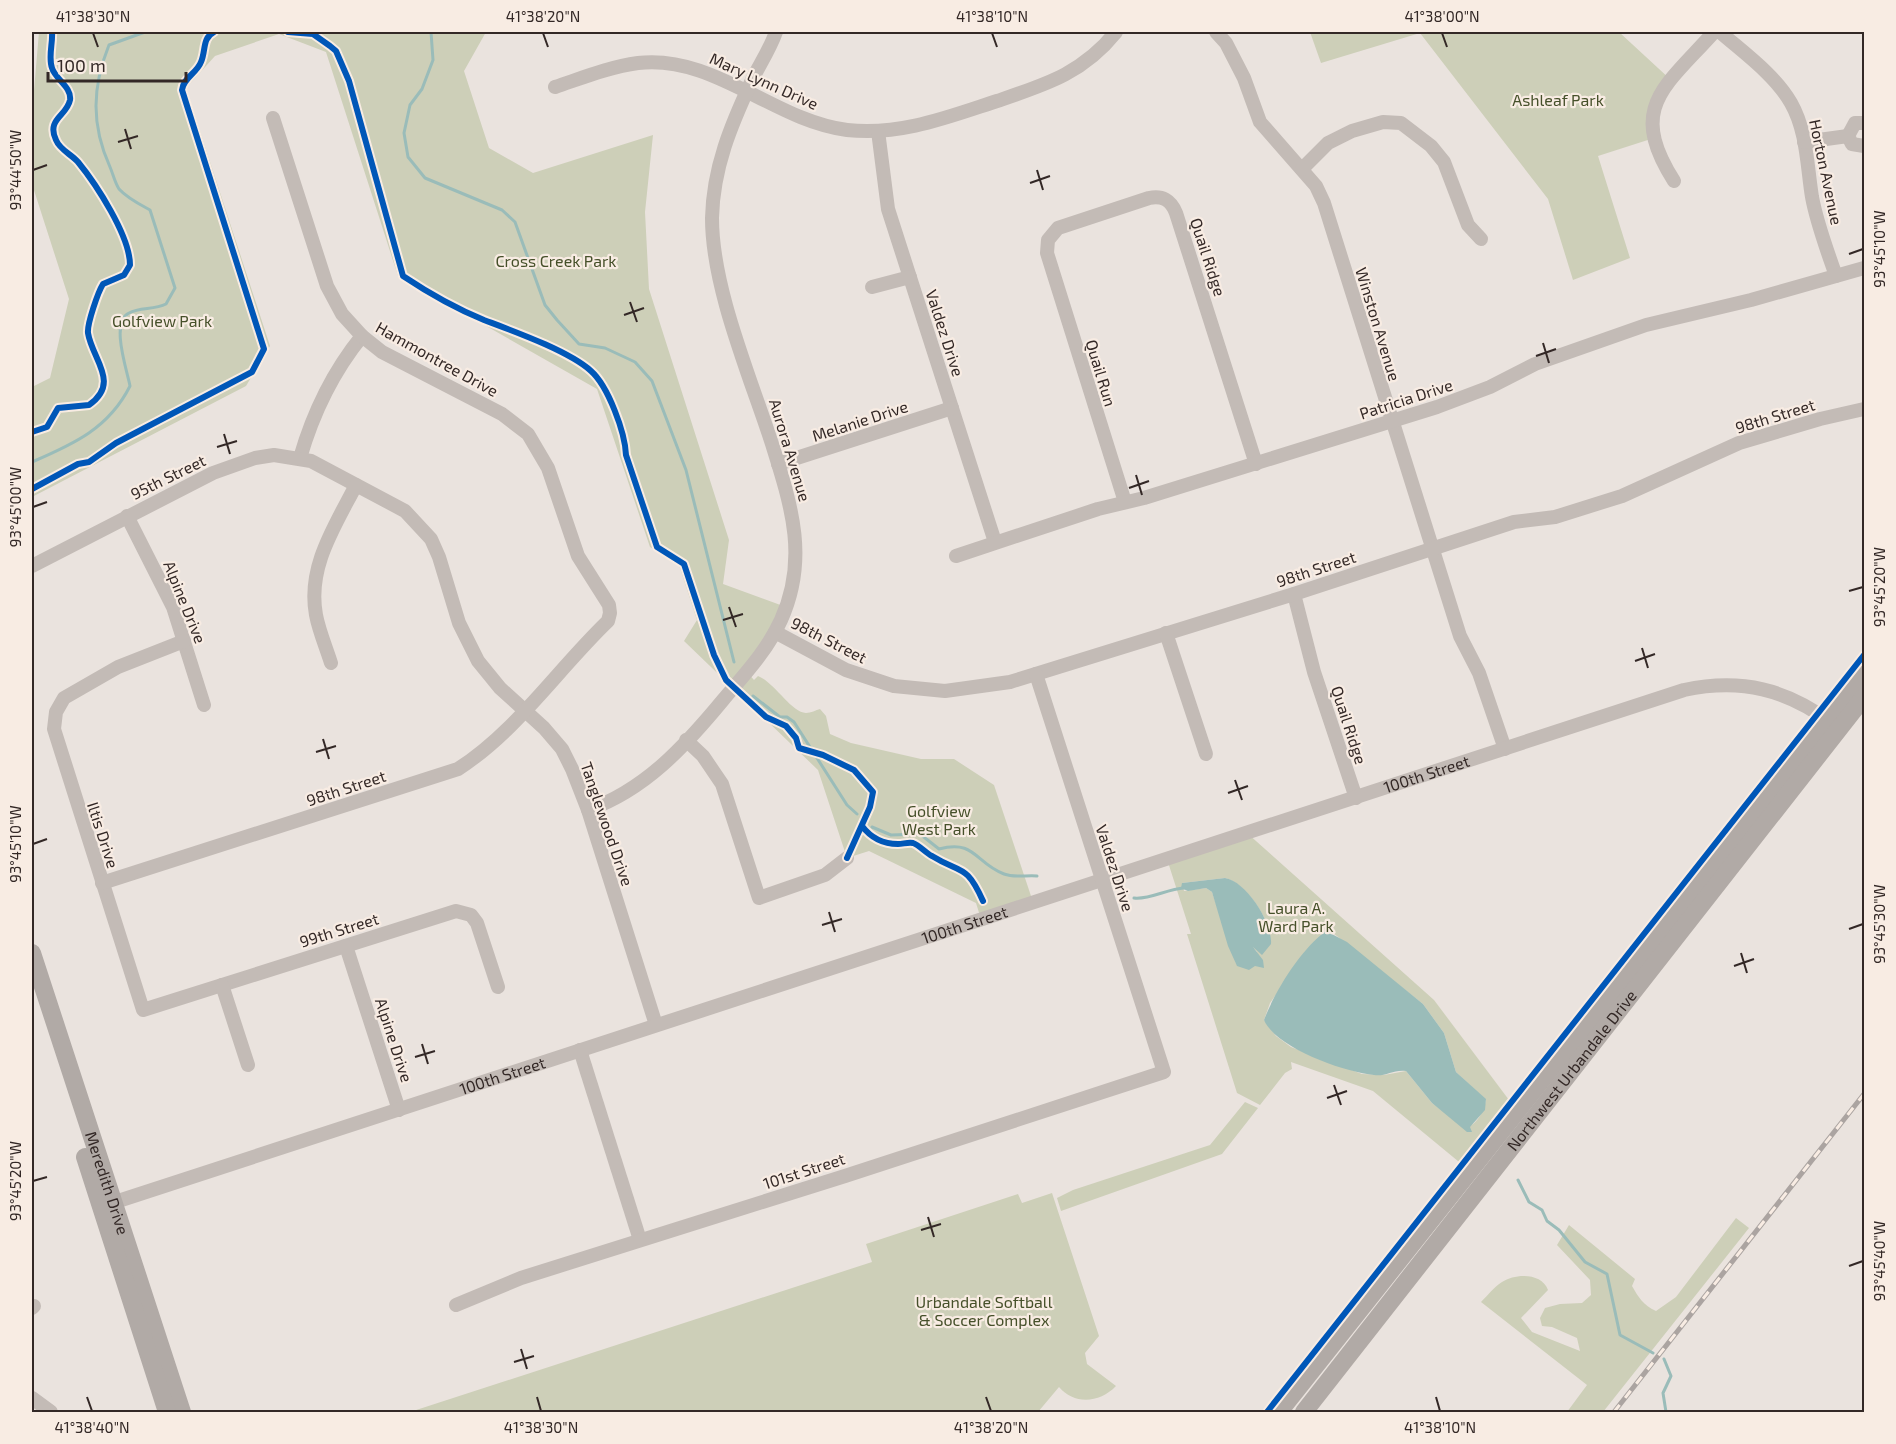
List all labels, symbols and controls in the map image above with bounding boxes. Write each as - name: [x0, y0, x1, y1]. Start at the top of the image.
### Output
- text: 41°38'30"N: [56, 7, 130, 25]
- text: 41°38'20"N: [506, 7, 580, 25]
- text: 41°38'10"N: [956, 7, 1028, 25]
- text: 41°38'00"N: [1404, 7, 1480, 25]
- scale bar: [48, 45, 186, 83]
- street label: Mary Lynn Drive: [707, 48, 821, 113]
- text: 100 m: [57, 54, 106, 76]
- park label: Ashleaf Park: [1512, 90, 1604, 109]
- street label: Horton Avenue: [1806, 117, 1847, 226]
- text: 93°44'50"W: [6, 130, 24, 210]
- text: 93°45'10"W: [1870, 210, 1888, 288]
- street label: Quail Ridge: [1186, 215, 1230, 299]
- park label: Cross Creek Park: [495, 251, 617, 270]
- street label: Winston Avenue: [1352, 265, 1405, 383]
- street label: Valdez Drive: [922, 287, 968, 379]
- park label: Golfview Park: [112, 311, 212, 330]
- street label: Hammontree Drive: [373, 317, 502, 400]
- street label: Quail Run: [1081, 337, 1121, 409]
- street label: Patricia Drive: [1357, 375, 1455, 423]
- street label: 98th Street: [1733, 394, 1817, 437]
- street label: Aurora Avenue: [766, 396, 815, 503]
- street label: Melanie Drive: [810, 396, 910, 445]
- street label: 95th Street: [127, 450, 208, 503]
- text: 93°45'00"W: [6, 467, 24, 547]
- street label: 98th Street: [1274, 547, 1358, 590]
- text: 93°45'20"W: [1870, 547, 1888, 627]
- street label: Alpine Drive: [160, 558, 211, 646]
- street label: 98th Street: [788, 612, 870, 667]
- street label: Quail Ridge: [1327, 683, 1371, 767]
- street label: 100th Street: [1381, 751, 1472, 796]
- street label: Tanglewood Drive: [577, 759, 638, 888]
- street label: 98th Street: [304, 766, 388, 809]
- street label: Iltis Drive: [84, 799, 123, 870]
- park label: Golfview West Park: [902, 801, 976, 838]
- text: 93°45'10"W: [6, 805, 24, 883]
- street label: Valdez Drive: [1092, 822, 1138, 914]
- text: 93°45'30"W: [1870, 884, 1888, 964]
- park label: Laura A. Ward Park: [1258, 898, 1334, 935]
- street label: 100th Street: [919, 901, 1010, 947]
- street label: 99th Street: [297, 908, 381, 951]
- street label: Northwest Urbandale Drive: [1502, 986, 1640, 1154]
- street label: Alpine Drive: [372, 995, 417, 1084]
- street label: 100th Street: [457, 1052, 548, 1098]
- street label: Meredith Drive: [82, 1129, 133, 1237]
- text: 93°45'20"W: [6, 1141, 24, 1221]
- street label: 101st Street: [761, 1148, 847, 1193]
- text: 93°45'40"W: [1870, 1221, 1888, 1301]
- park label: Urbandale Softball & Soccer Complex: [916, 1292, 1053, 1329]
- text: 41°38'40"N: [54, 1418, 130, 1436]
- text: 41°38'30"N: [504, 1418, 578, 1436]
- text: 41°38'20"N: [954, 1418, 1028, 1436]
- text: 41°38'10"N: [1404, 1418, 1476, 1436]

